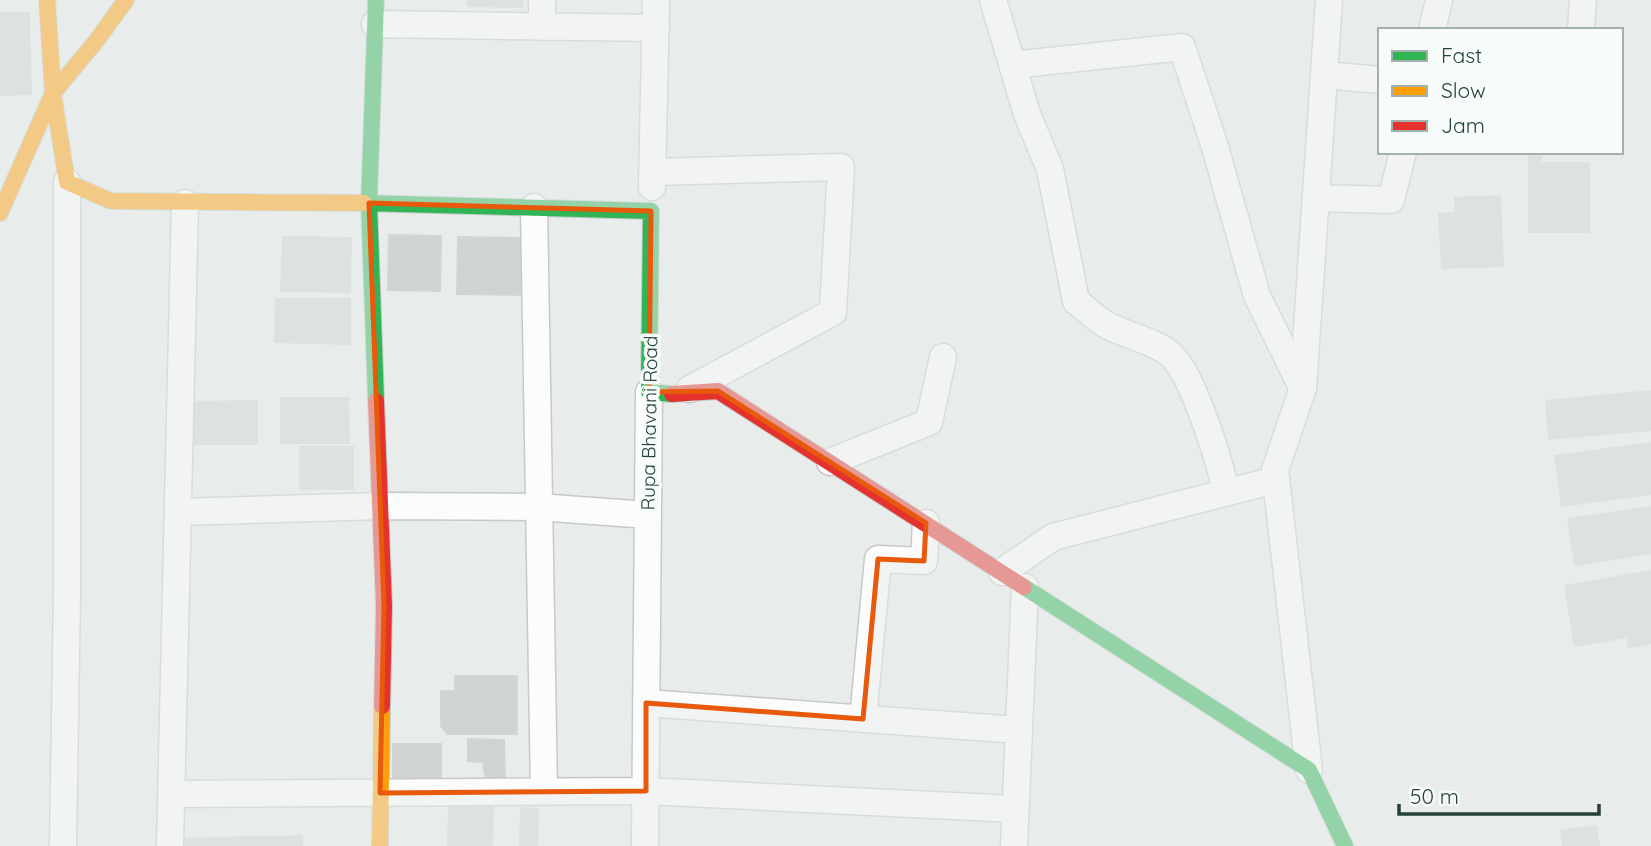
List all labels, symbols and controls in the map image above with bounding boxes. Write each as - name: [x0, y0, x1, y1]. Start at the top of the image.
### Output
- legend: [1378, 28, 1623, 154]
- text: Fast: [1441, 42, 1482, 68]
- text: Slow: [1441, 77, 1486, 103]
- text: Jam: [1441, 112, 1485, 138]
- street label: Rupa Bhavani Road: [635, 335, 663, 511]
- scale bar: [1399, 772, 1598, 816]
- text: 50 m: [1410, 783, 1459, 809]

